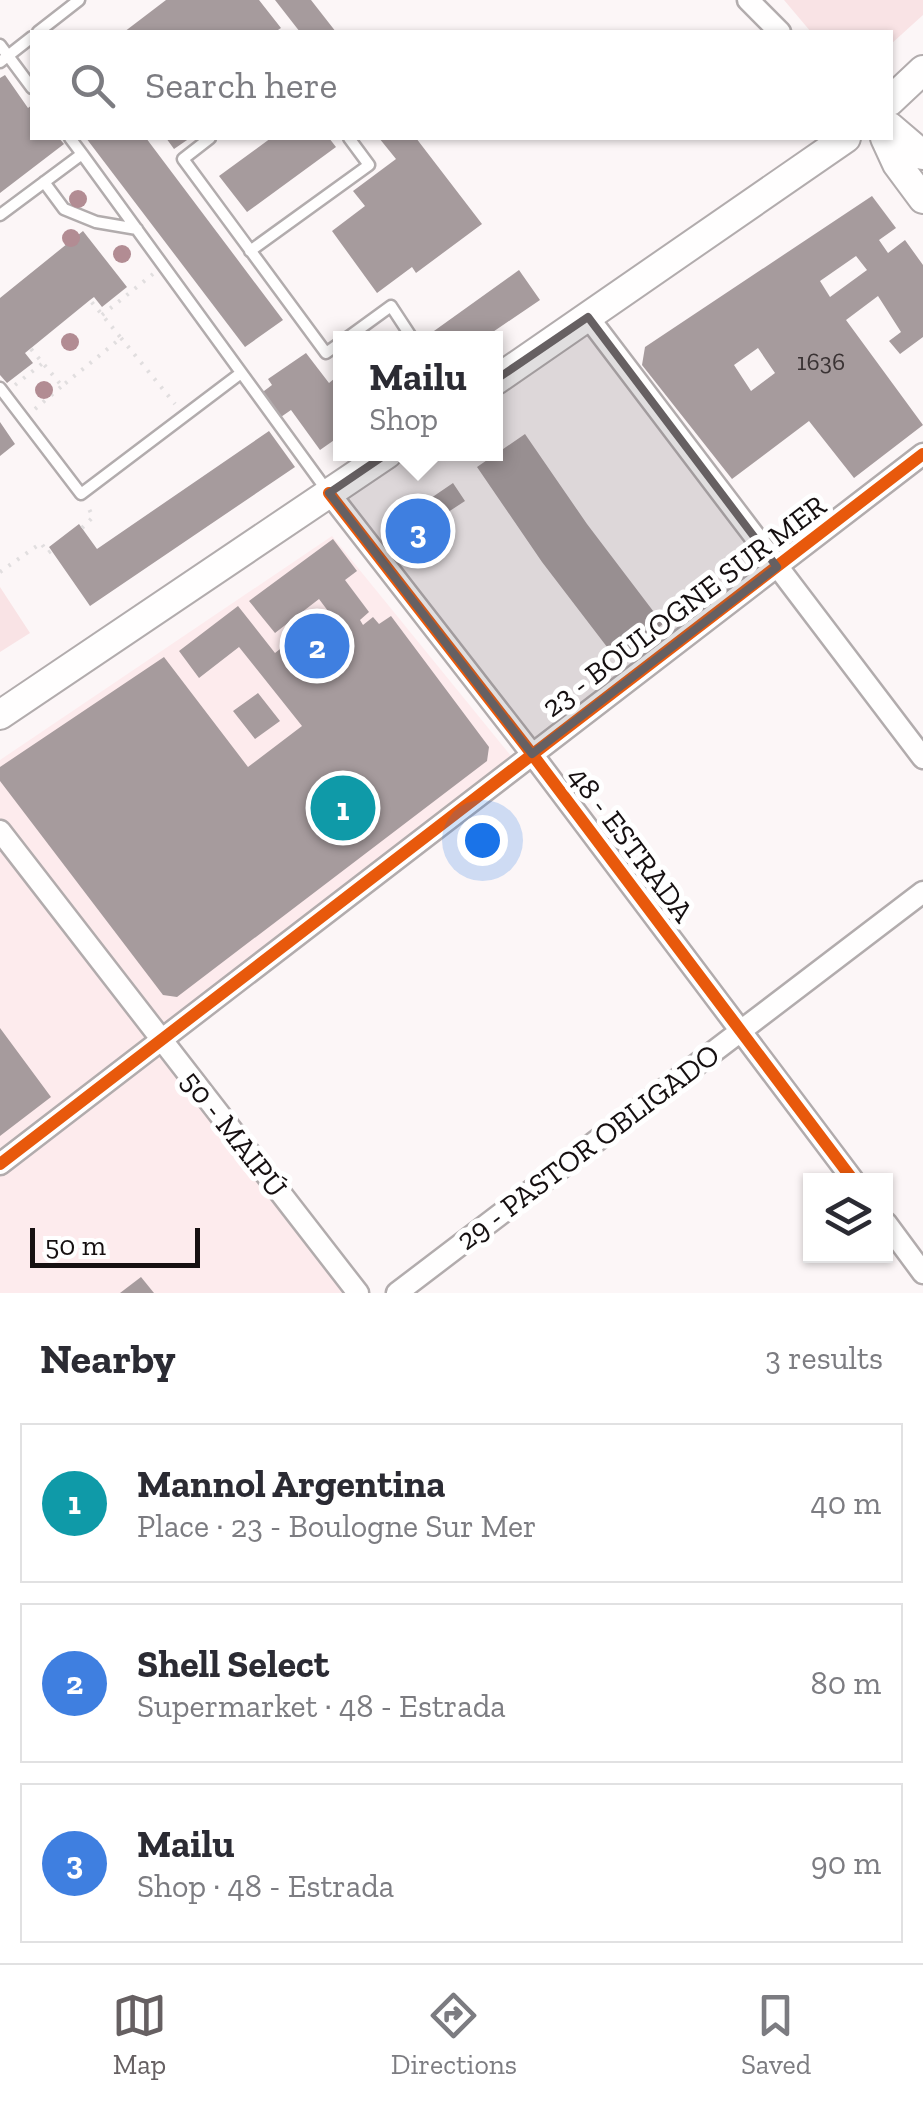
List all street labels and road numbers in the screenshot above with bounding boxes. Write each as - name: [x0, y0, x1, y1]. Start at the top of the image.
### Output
- street label: 23 - BOULOGNE SUR MER: [535, 487, 834, 725]
- street label: 48 - ESTRADA: [561, 759, 702, 930]
- street label: 29 - PASTOR OBLIGADO: [449, 1036, 727, 1258]
- street label: 50 - MAIPÚ: [173, 1063, 295, 1205]

